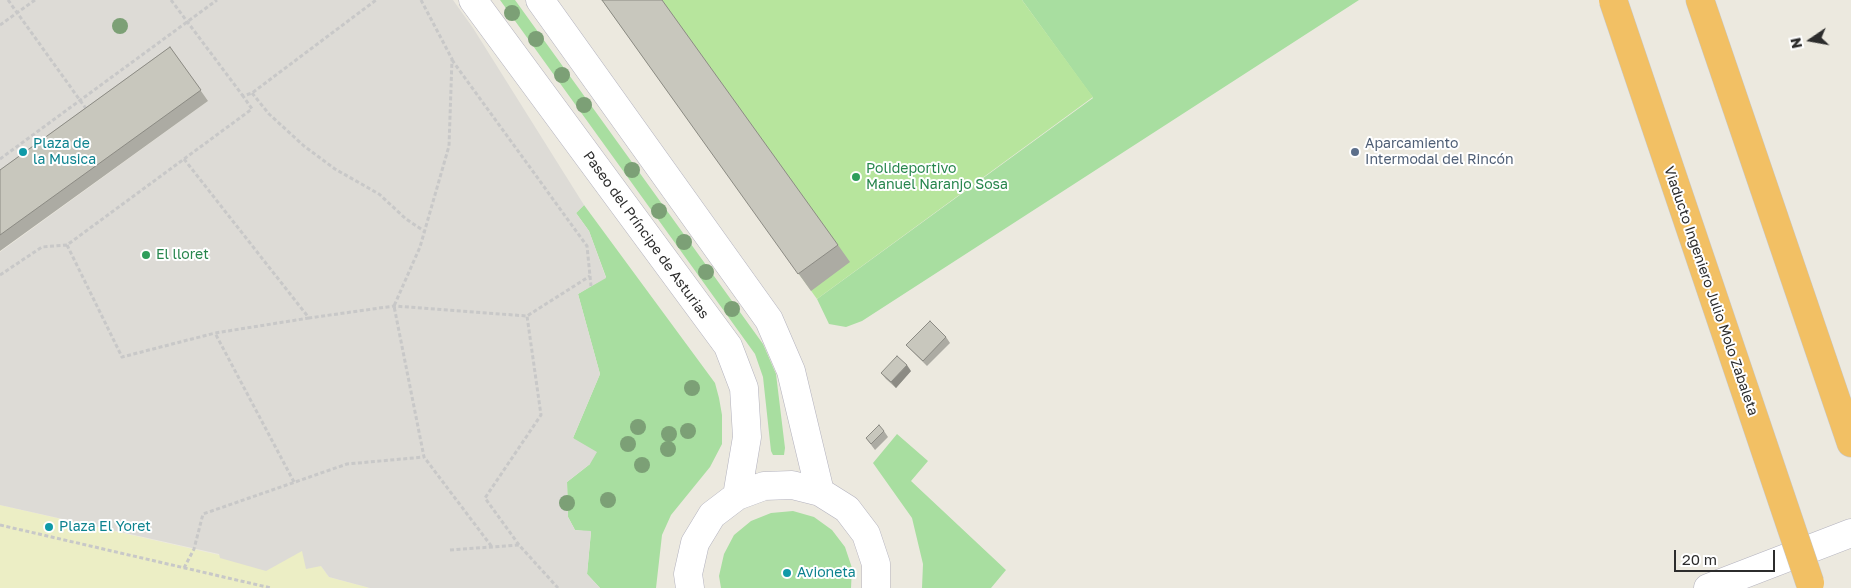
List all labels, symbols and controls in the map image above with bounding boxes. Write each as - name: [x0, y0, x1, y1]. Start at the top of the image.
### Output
- north arrow: [1786, 15, 1836, 65]
- text: N: [1786, 36, 1805, 50]
- place label: Plaza de la Musica: [33, 136, 96, 168]
- place label: Aparcamiento Intermodal del Rincón: [1365, 136, 1514, 168]
- marker: Plaza de la Musica: [17, 146, 29, 158]
- marker: Aparcamiento Intermodal del Rincón: [1349, 146, 1361, 158]
- street label: Paseo del Príncipe de Asturias: [579, 148, 713, 322]
- place label: Polideportivo Manuel Naranjo Sosa: [866, 161, 1008, 193]
- street label: Viaducto Ingeniero Julio Molo Zabaleta: [1660, 164, 1762, 418]
- marker: Polideportivo Manuel Naranjo Sosa: [850, 171, 862, 183]
- place label: El lloret: [156, 247, 209, 263]
- marker: El lloret: [140, 249, 152, 261]
- place label: Plaza El Yoret: [59, 519, 151, 535]
- marker: Plaza El Yoret: [43, 521, 55, 533]
- scale bar: [1676, 540, 1777, 572]
- text: 20 m: [1682, 550, 1717, 568]
- place label: Avioneta: [797, 565, 856, 581]
- marker: Avioneta: [781, 567, 793, 579]

